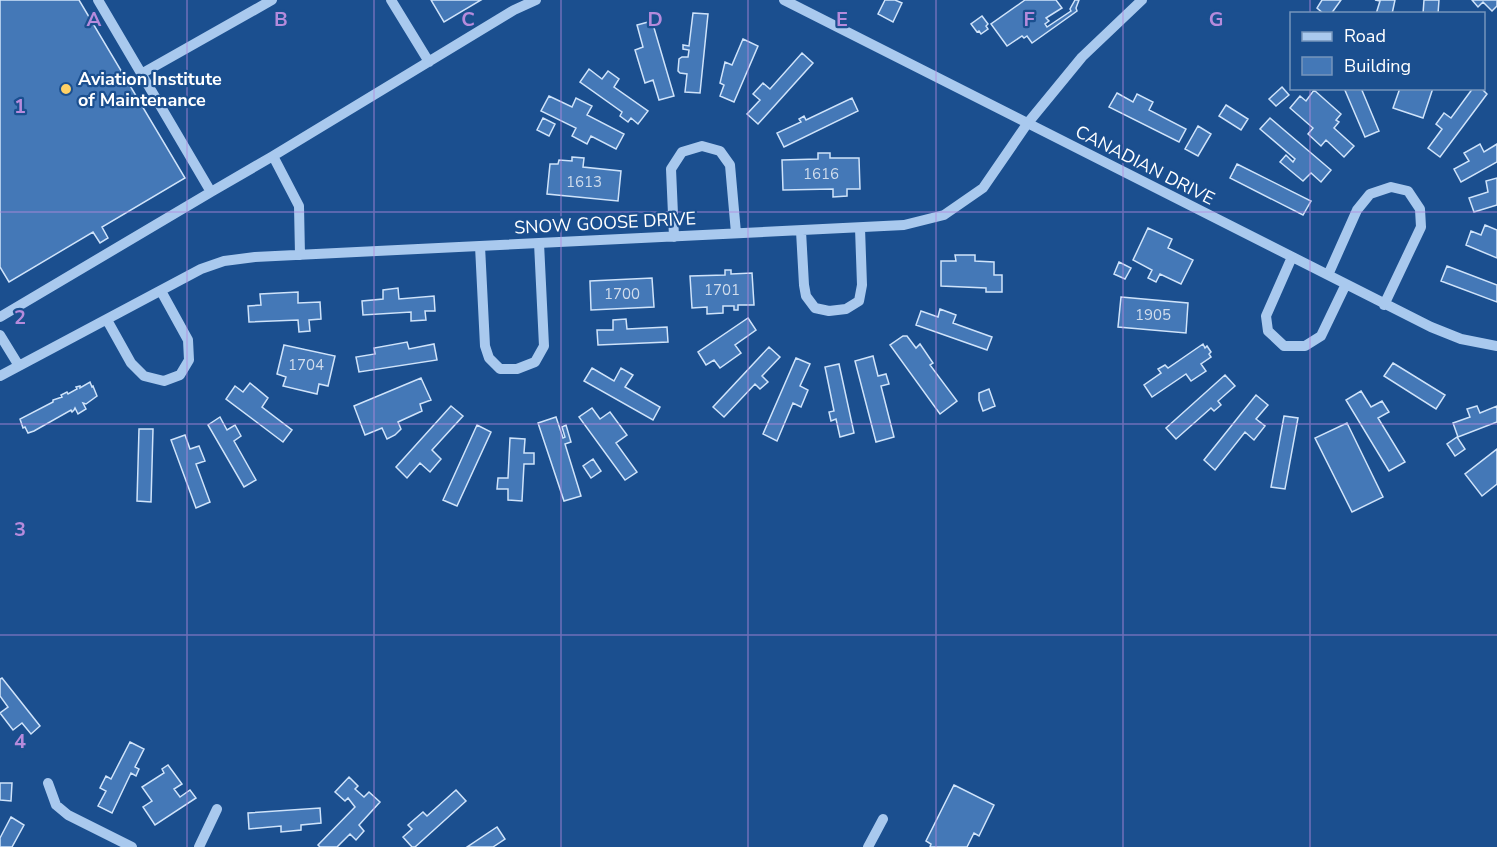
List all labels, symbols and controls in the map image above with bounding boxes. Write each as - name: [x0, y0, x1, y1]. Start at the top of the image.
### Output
- text: A: [87, 6, 102, 33]
- text: B: [274, 6, 288, 33]
- text: C: [461, 6, 475, 33]
- text: D: [647, 6, 663, 33]
- text: E: [836, 6, 848, 33]
- text: F: [1023, 6, 1035, 33]
- text: G: [1209, 6, 1223, 33]
- legend: [1290, 12, 1485, 90]
- text: Road: [1344, 24, 1386, 48]
- text: Building: [1344, 54, 1411, 78]
- place label: Aviation Institute of Maintenance: [78, 67, 222, 112]
- marker: Aviation Institute of Maintenance: [59, 82, 73, 96]
- text: 1: [14, 93, 26, 120]
- street label: CANADIAN DRIVE: [1071, 120, 1219, 210]
- house number: 1616: [803, 164, 839, 184]
- house number: 1613: [566, 172, 602, 192]
- street label: SNOW GOOSE DRIVE: [513, 206, 697, 240]
- house number: 1701: [704, 280, 740, 300]
- house number: 1700: [604, 284, 640, 304]
- text: 2: [14, 304, 26, 331]
- house number: 1905: [1135, 305, 1171, 325]
- house number: 1704: [288, 355, 324, 375]
- text: 3: [14, 516, 26, 543]
- text: 4: [14, 728, 26, 755]

